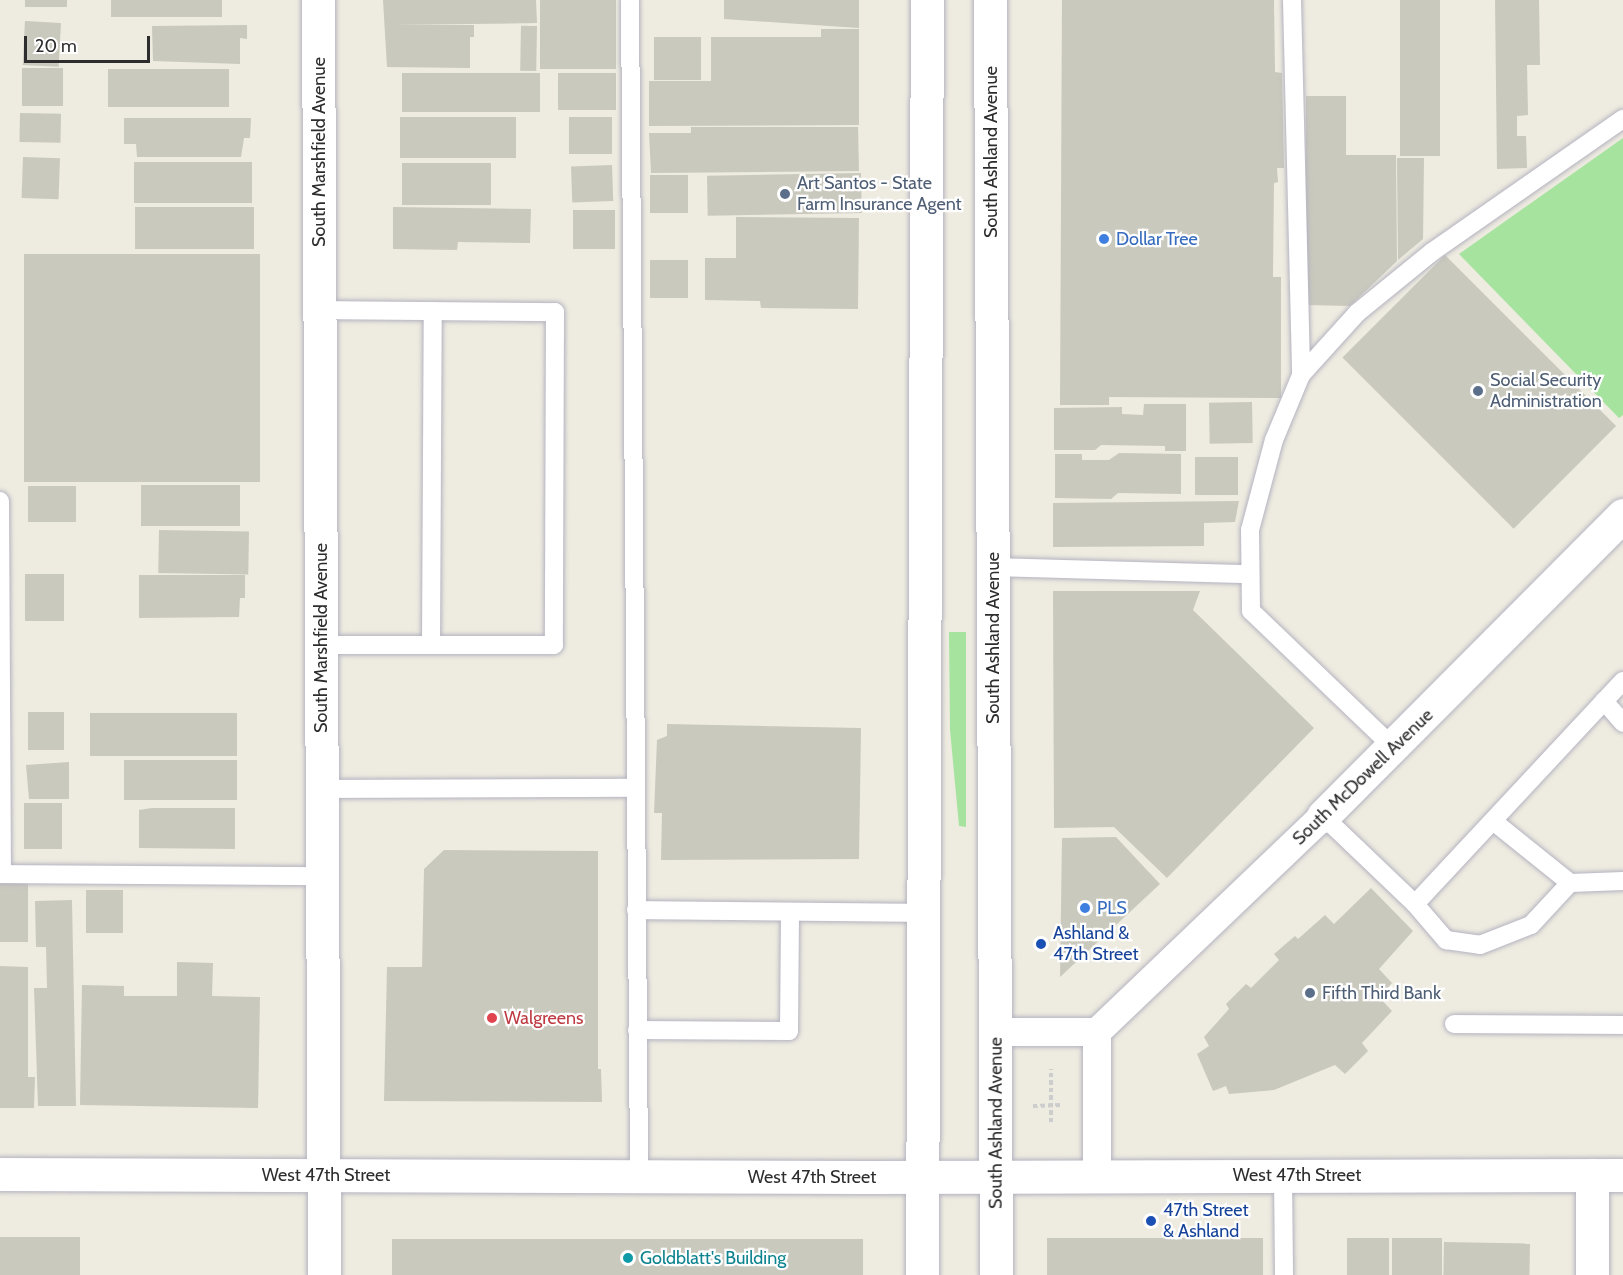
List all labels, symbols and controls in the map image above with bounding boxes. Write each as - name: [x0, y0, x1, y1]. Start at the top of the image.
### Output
- scale bar: [27, 24, 153, 62]
- text: 20 m: [35, 35, 77, 57]
- street label: South Marshfield Avenue: [308, 57, 330, 247]
- street label: South Ashland Avenue: [980, 66, 1002, 238]
- place label: Art Santos - State Farm Insurance Agent: [797, 173, 962, 216]
- marker: Art Santos - State Farm Insurance Agent: [778, 187, 792, 201]
- place label: Dollar Tree: [1116, 228, 1198, 250]
- marker: Dollar Tree: [1097, 232, 1111, 246]
- place label: Social Security Administration: [1490, 370, 1602, 412]
- marker: Social Security Administration: [1471, 384, 1485, 398]
- street label: South Marshfield Avenue: [310, 543, 332, 733]
- street label: South Ashland Avenue: [982, 552, 1004, 724]
- street label: South McDowell Avenue: [1288, 704, 1438, 850]
- place label: PLS: [1097, 897, 1127, 919]
- marker: PLS: [1078, 901, 1092, 915]
- place label: Ashland & 47th Street: [1053, 923, 1139, 966]
- marker: Ashland & 47th Street: [1034, 937, 1048, 951]
- place label: Fifth Third Bank: [1322, 982, 1441, 1004]
- marker: Fifth Third Bank: [1303, 986, 1317, 1000]
- place label: Walgreens: [504, 1007, 584, 1029]
- marker: Walgreens: [485, 1011, 499, 1025]
- street label: South Ashland Avenue: [985, 1037, 1007, 1209]
- street label: West 47th Street: [262, 1164, 390, 1186]
- street label: West 47th Street: [1233, 1164, 1361, 1186]
- street label: West 47th Street: [748, 1166, 876, 1188]
- place label: 47th Street & Ashland: [1163, 1200, 1249, 1242]
- marker: 47th Street & Ashland: [1144, 1214, 1158, 1228]
- place label: Goldblatt's Building: [640, 1247, 786, 1269]
- marker: Goldblatt's Building: [621, 1251, 635, 1265]

